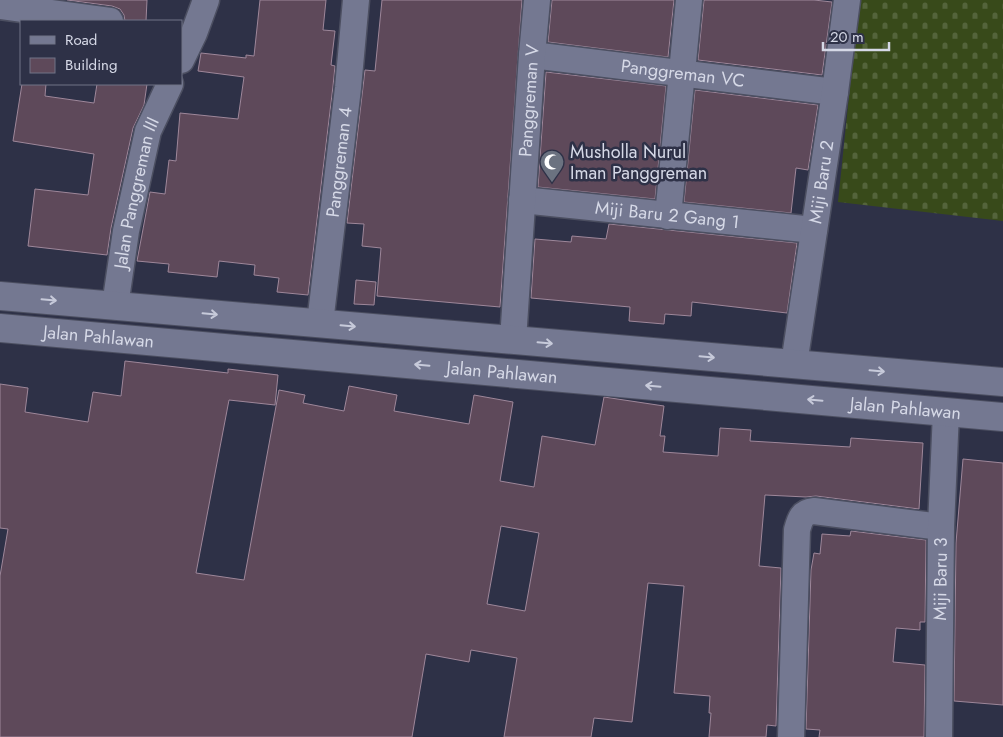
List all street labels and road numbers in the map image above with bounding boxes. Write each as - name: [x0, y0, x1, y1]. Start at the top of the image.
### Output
- street label: Panggreman V: [512, 43, 546, 158]
- street label: Panggreman VC: [619, 53, 746, 94]
- street label: Panggreman 4: [320, 105, 359, 219]
- street label: Jalan Panggreman III: [107, 113, 166, 273]
- street label: Miji Baru 2: [802, 139, 841, 225]
- street label: Miji Baru 2 Gang 1: [594, 195, 741, 235]
- street label: Jalan Pahlawan: [40, 319, 155, 355]
- street label: Jalan Pahlawan: [443, 355, 559, 390]
- street label: Jalan Pahlawan: [847, 390, 962, 426]
- street label: Miji Baru 3: [927, 537, 954, 621]

